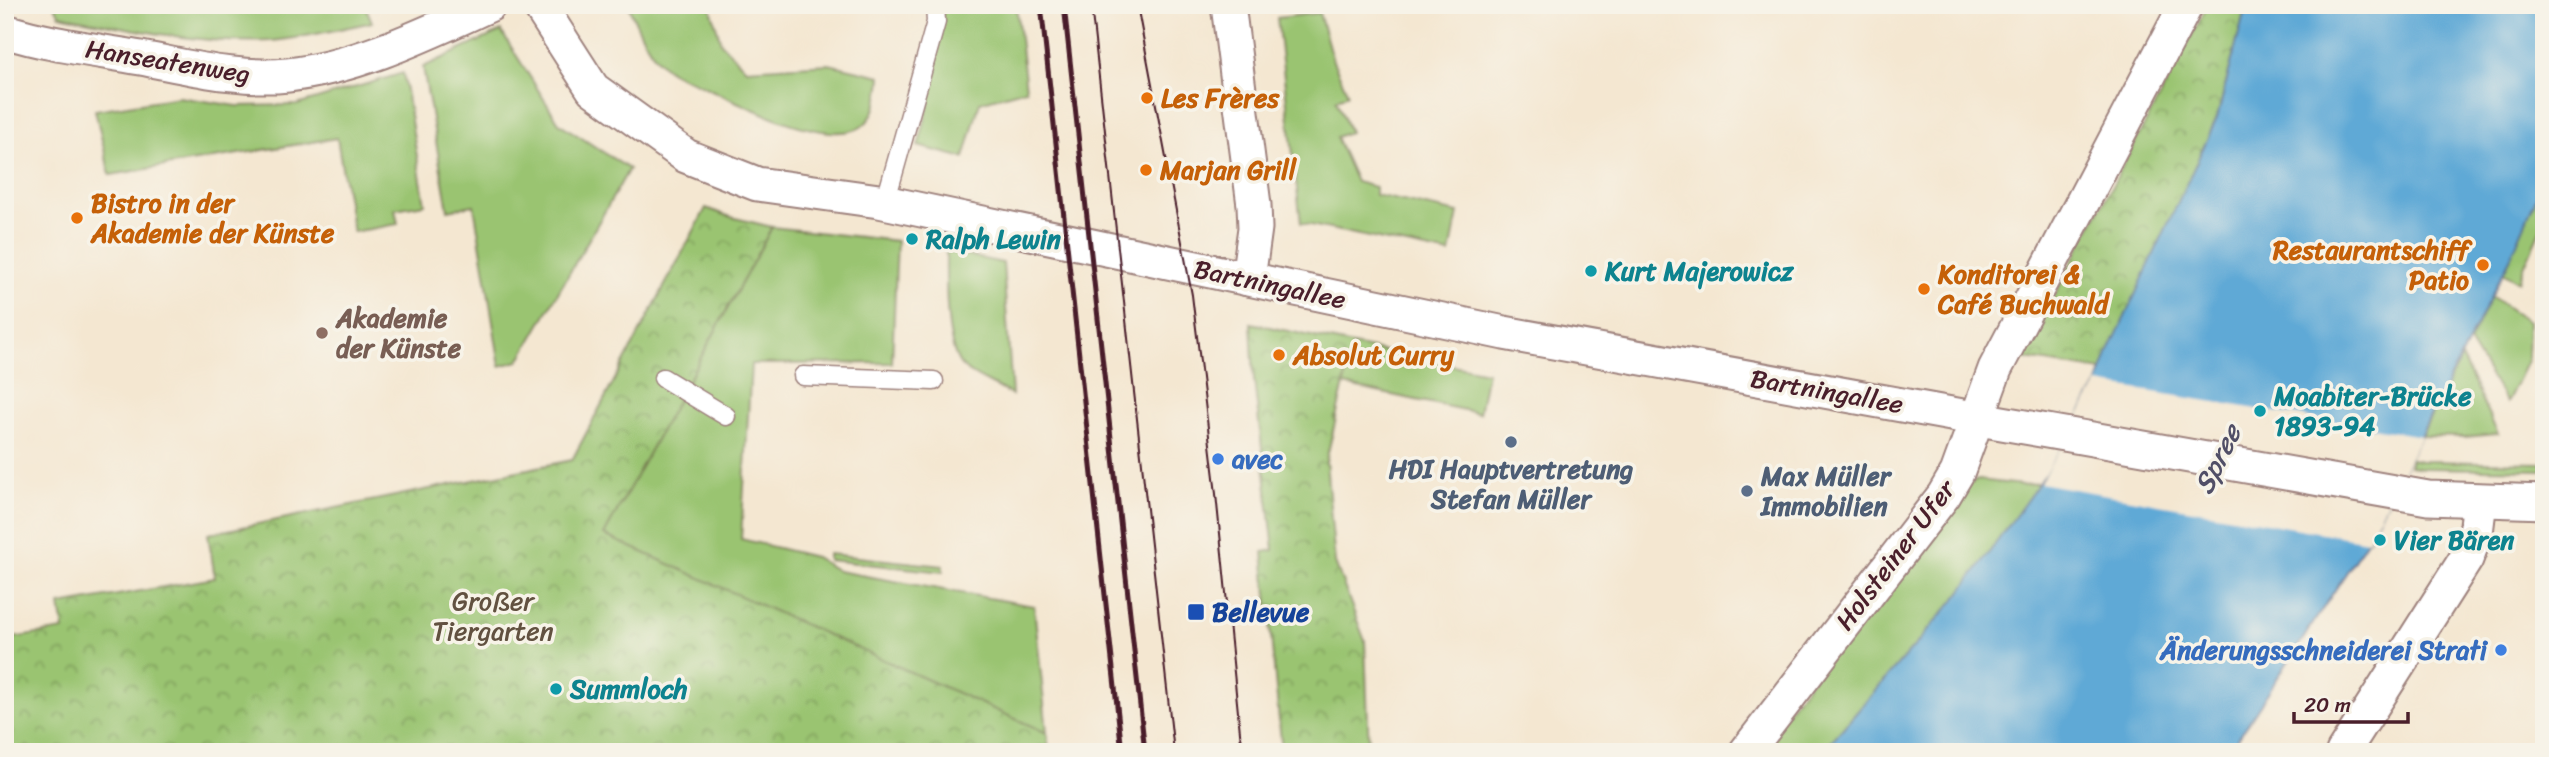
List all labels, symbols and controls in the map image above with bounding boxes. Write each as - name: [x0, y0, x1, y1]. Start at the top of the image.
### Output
- street label: Hanseatenweg: [82, 25, 254, 97]
- place label: Les Frères: [1161, 75, 1280, 121]
- marker: Les Frères: [1139, 90, 1155, 106]
- place label: Marjan Grill: [1159, 147, 1298, 193]
- marker: Marjan Grill: [1138, 162, 1154, 178]
- place label: Bistro in der Akademie der Künste: [90, 180, 335, 256]
- marker: Bistro in der Akademie der Künste: [69, 210, 85, 226]
- place label: Ralph Lewin: [925, 216, 1061, 262]
- place label: Restaurantschiff Patio: [2272, 227, 2473, 303]
- marker: Ralph Lewin: [904, 231, 920, 247]
- street label: Bartningallee: [1190, 245, 1350, 323]
- place label: Kurt Majerowicz: [1604, 248, 1795, 294]
- place label: Konditorei & Café Buchwald: [1937, 251, 2111, 327]
- marker: Restaurantschiff Patio: [2475, 257, 2491, 273]
- marker: Kurt Majerowicz: [1583, 263, 1599, 279]
- marker: Konditorei & Café Buchwald: [1916, 281, 1932, 297]
- place label: Akademie der Künste: [335, 295, 462, 371]
- marker: Akademie der Künste: [314, 325, 330, 341]
- place label: Absolut Curry: [1292, 332, 1454, 378]
- marker: Absolut Curry: [1271, 347, 1287, 363]
- street label: Bartningallee: [1747, 355, 1907, 427]
- place label: Moabiter-Brücke 1893-94: [2273, 373, 2472, 449]
- marker: Moabiter-Brücke 1893-94: [2252, 403, 2268, 419]
- water label: Spree: [2180, 413, 2257, 503]
- marker: HDI Hauptvertretung Stefan Müller: [1503, 434, 1519, 450]
- place label: avec: [1231, 436, 1284, 482]
- place label: HDI Hauptvertretung Stefan Müller: [1389, 446, 1633, 522]
- marker: avec: [1210, 451, 1226, 467]
- place label: Max Müller Immobilien: [1759, 453, 1893, 529]
- street label: Holsteiner Ufer: [1823, 468, 1968, 640]
- marker: Max Müller Immobilien: [1739, 483, 1755, 499]
- place label: Vier Bären: [2394, 517, 2515, 563]
- marker: Vier Bären: [2372, 532, 2388, 548]
- park label: Großer Tiergarten: [432, 578, 554, 654]
- place label: Bellevue: [1212, 589, 1310, 635]
- marker: Bellevue: [1186, 602, 1206, 622]
- place label: Änderungsschneiderei Strati: [2159, 627, 2489, 673]
- marker: Änderungsschneiderei Strati: [2493, 642, 2509, 658]
- place label: Summloch: [569, 666, 688, 712]
- scale bar: [2294, 680, 2407, 724]
- marker: Summloch: [548, 681, 564, 697]
- text: 20 m: [2304, 686, 2351, 724]

